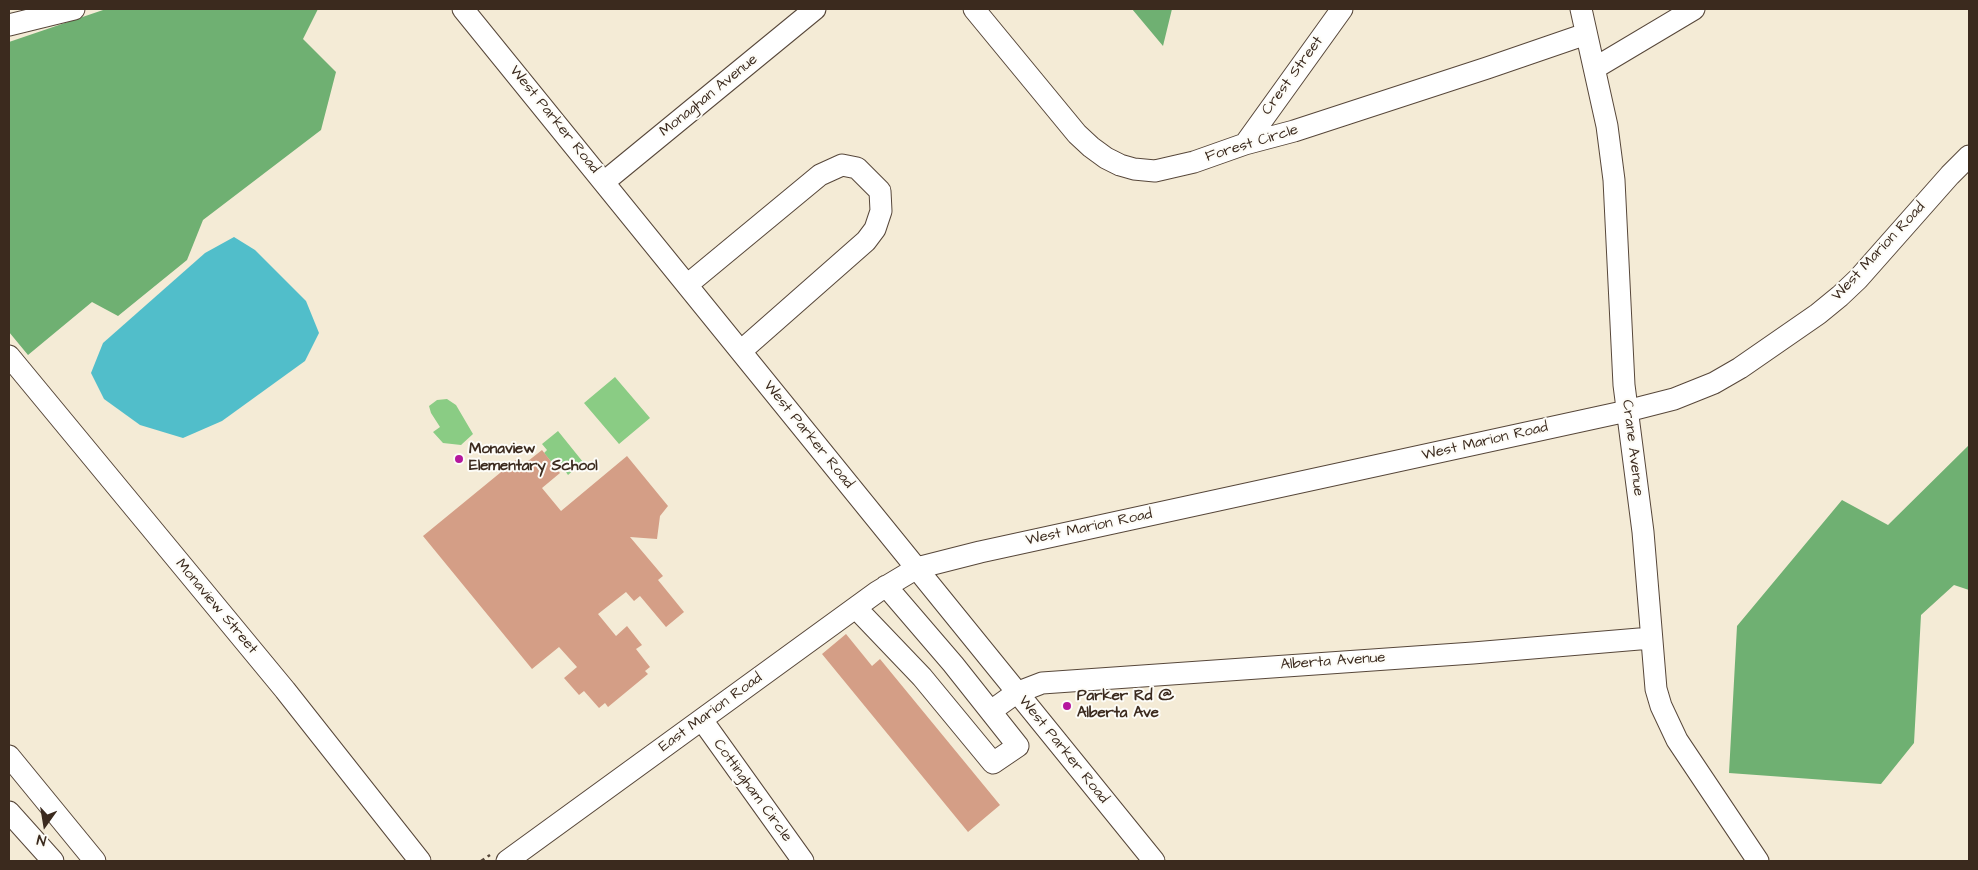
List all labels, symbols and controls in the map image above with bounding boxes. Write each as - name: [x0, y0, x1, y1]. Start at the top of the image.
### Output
- street label: Crest Street: [1258, 33, 1328, 119]
- street label: Monaghan Avenue: [656, 51, 762, 141]
- street label: West Parker Road: [505, 63, 603, 177]
- street label: Forest Circle: [1203, 121, 1301, 167]
- street label: West Marion Road: [1828, 199, 1930, 305]
- street label: West Parker Road: [759, 378, 857, 492]
- street label: Crane Avenue: [1617, 399, 1647, 497]
- street label: West Marion Road: [1420, 419, 1550, 465]
- place label: Monaview Elementary School: [469, 441, 598, 476]
- marker: Monaview Elementary School: [453, 453, 465, 465]
- street label: West Marion Road: [1024, 506, 1154, 550]
- street label: Monaview Street: [171, 556, 261, 658]
- street label: Alberta Avenue: [1280, 649, 1386, 675]
- street label: East Marion Road: [656, 670, 766, 756]
- place label: Parker Rd @ Alberta Ave: [1077, 688, 1174, 723]
- street label: West Parker Road: [1014, 693, 1112, 807]
- marker: Parker Rd @ Alberta Ave: [1061, 700, 1073, 712]
- street label: Cottingham Circle: [709, 736, 795, 846]
- north arrow: [20, 800, 70, 850]
- text: N: [35, 829, 48, 850]

